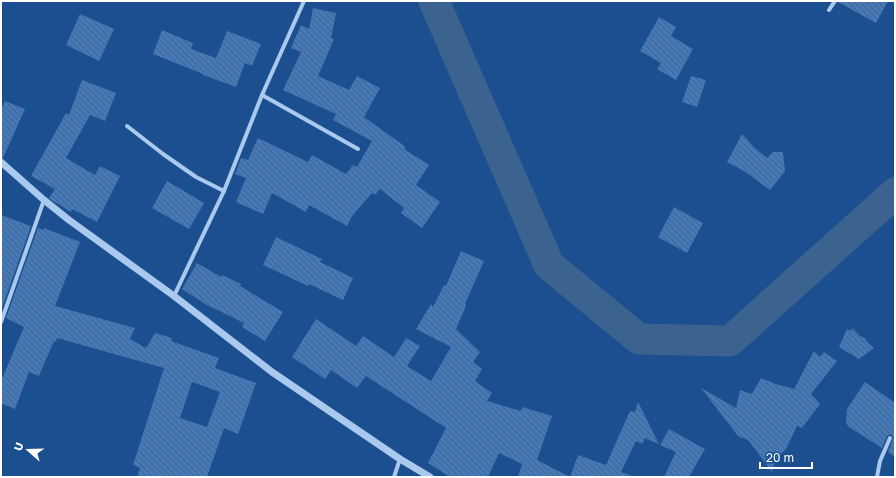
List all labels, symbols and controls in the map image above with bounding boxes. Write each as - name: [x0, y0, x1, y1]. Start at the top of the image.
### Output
- north arrow: [8, 430, 48, 470]
- text: U: [11, 440, 26, 452]
- scale bar: [760, 444, 812, 470]
- text: 20 m: [766, 450, 794, 465]

